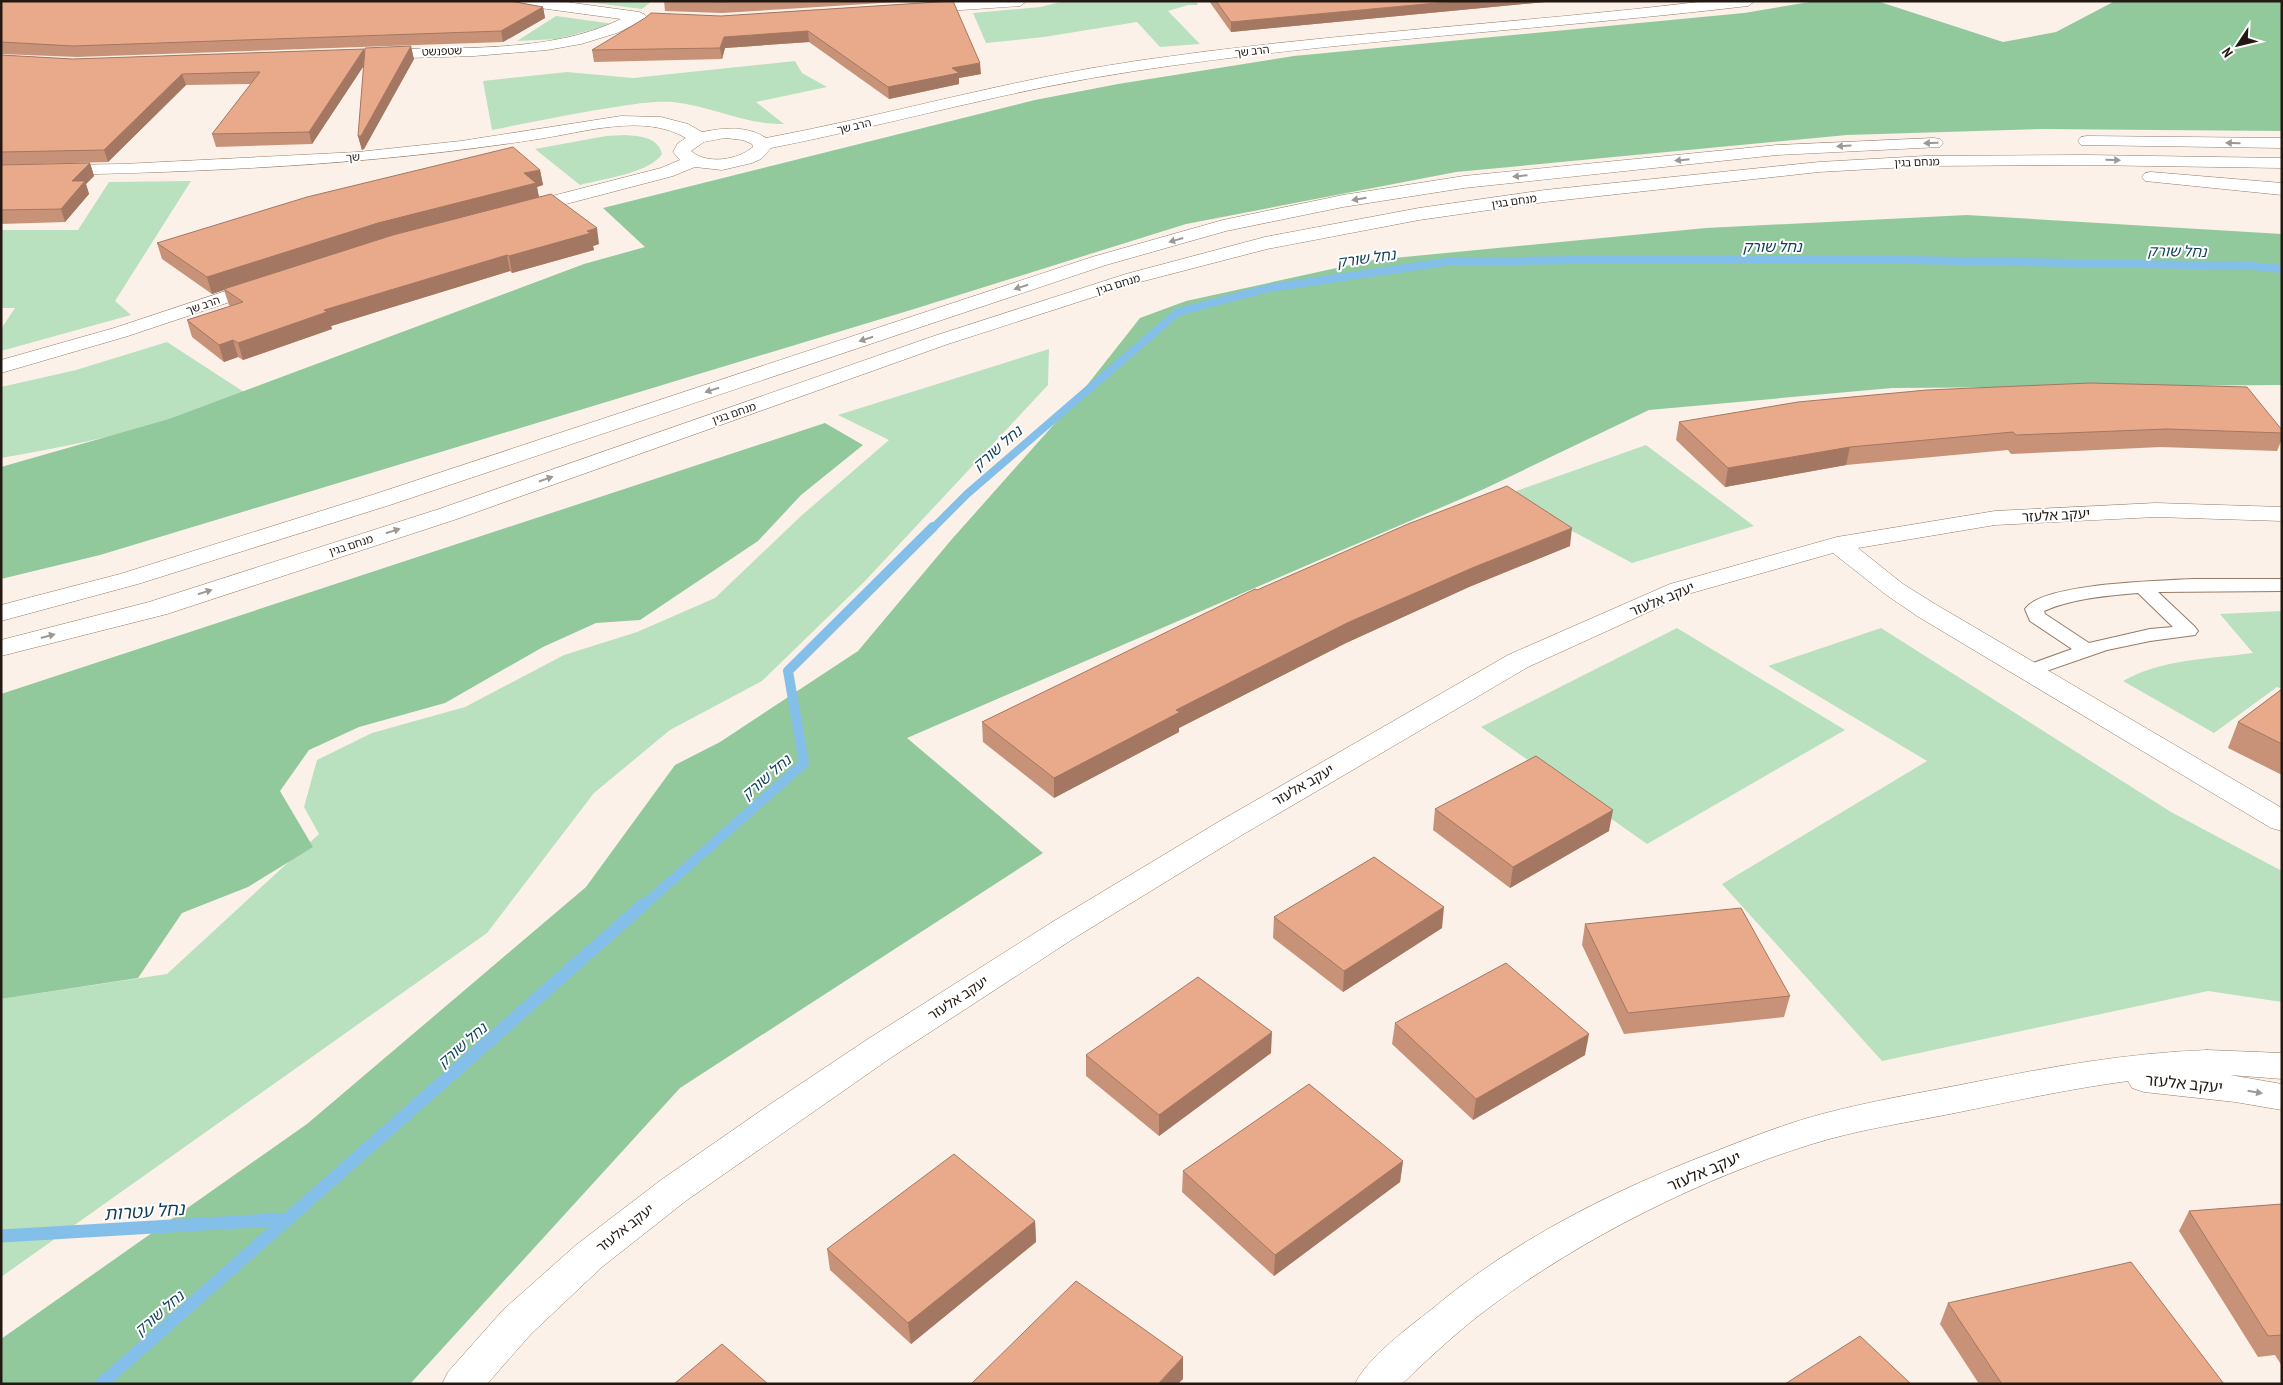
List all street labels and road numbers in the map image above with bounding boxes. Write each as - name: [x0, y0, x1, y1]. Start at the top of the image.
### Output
- street label: הרב שך: [1234, 42, 1270, 60]
- street label: שטפנשט: [422, 43, 462, 59]
- street label: הרב שך: [835, 115, 873, 137]
- street label: שך: [346, 150, 360, 164]
- street label: מנחם בגין: [1894, 154, 1940, 170]
- street label: מנחם בגין: [1491, 191, 1537, 211]
- street label: מנחם בגין: [1094, 271, 1142, 297]
- street label: הרב שך: [184, 293, 222, 317]
- street label: מנחם בגין: [710, 399, 758, 427]
- street label: יעקב אלעזר: [2021, 504, 2091, 526]
- street label: מנחם בגין: [327, 531, 375, 559]
- street label: יעקב אלעזר: [1627, 578, 1697, 620]
- street label: יעקב אלעזר: [1269, 760, 1337, 810]
- street label: יעקב אלעזר: [924, 972, 992, 1024]
- street label: יעקב אלעזר: [2144, 1069, 2224, 1097]
- street label: יעקב אלעזר: [1664, 1146, 1744, 1196]
- street label: יעקב אלעזר: [592, 1200, 658, 1256]

